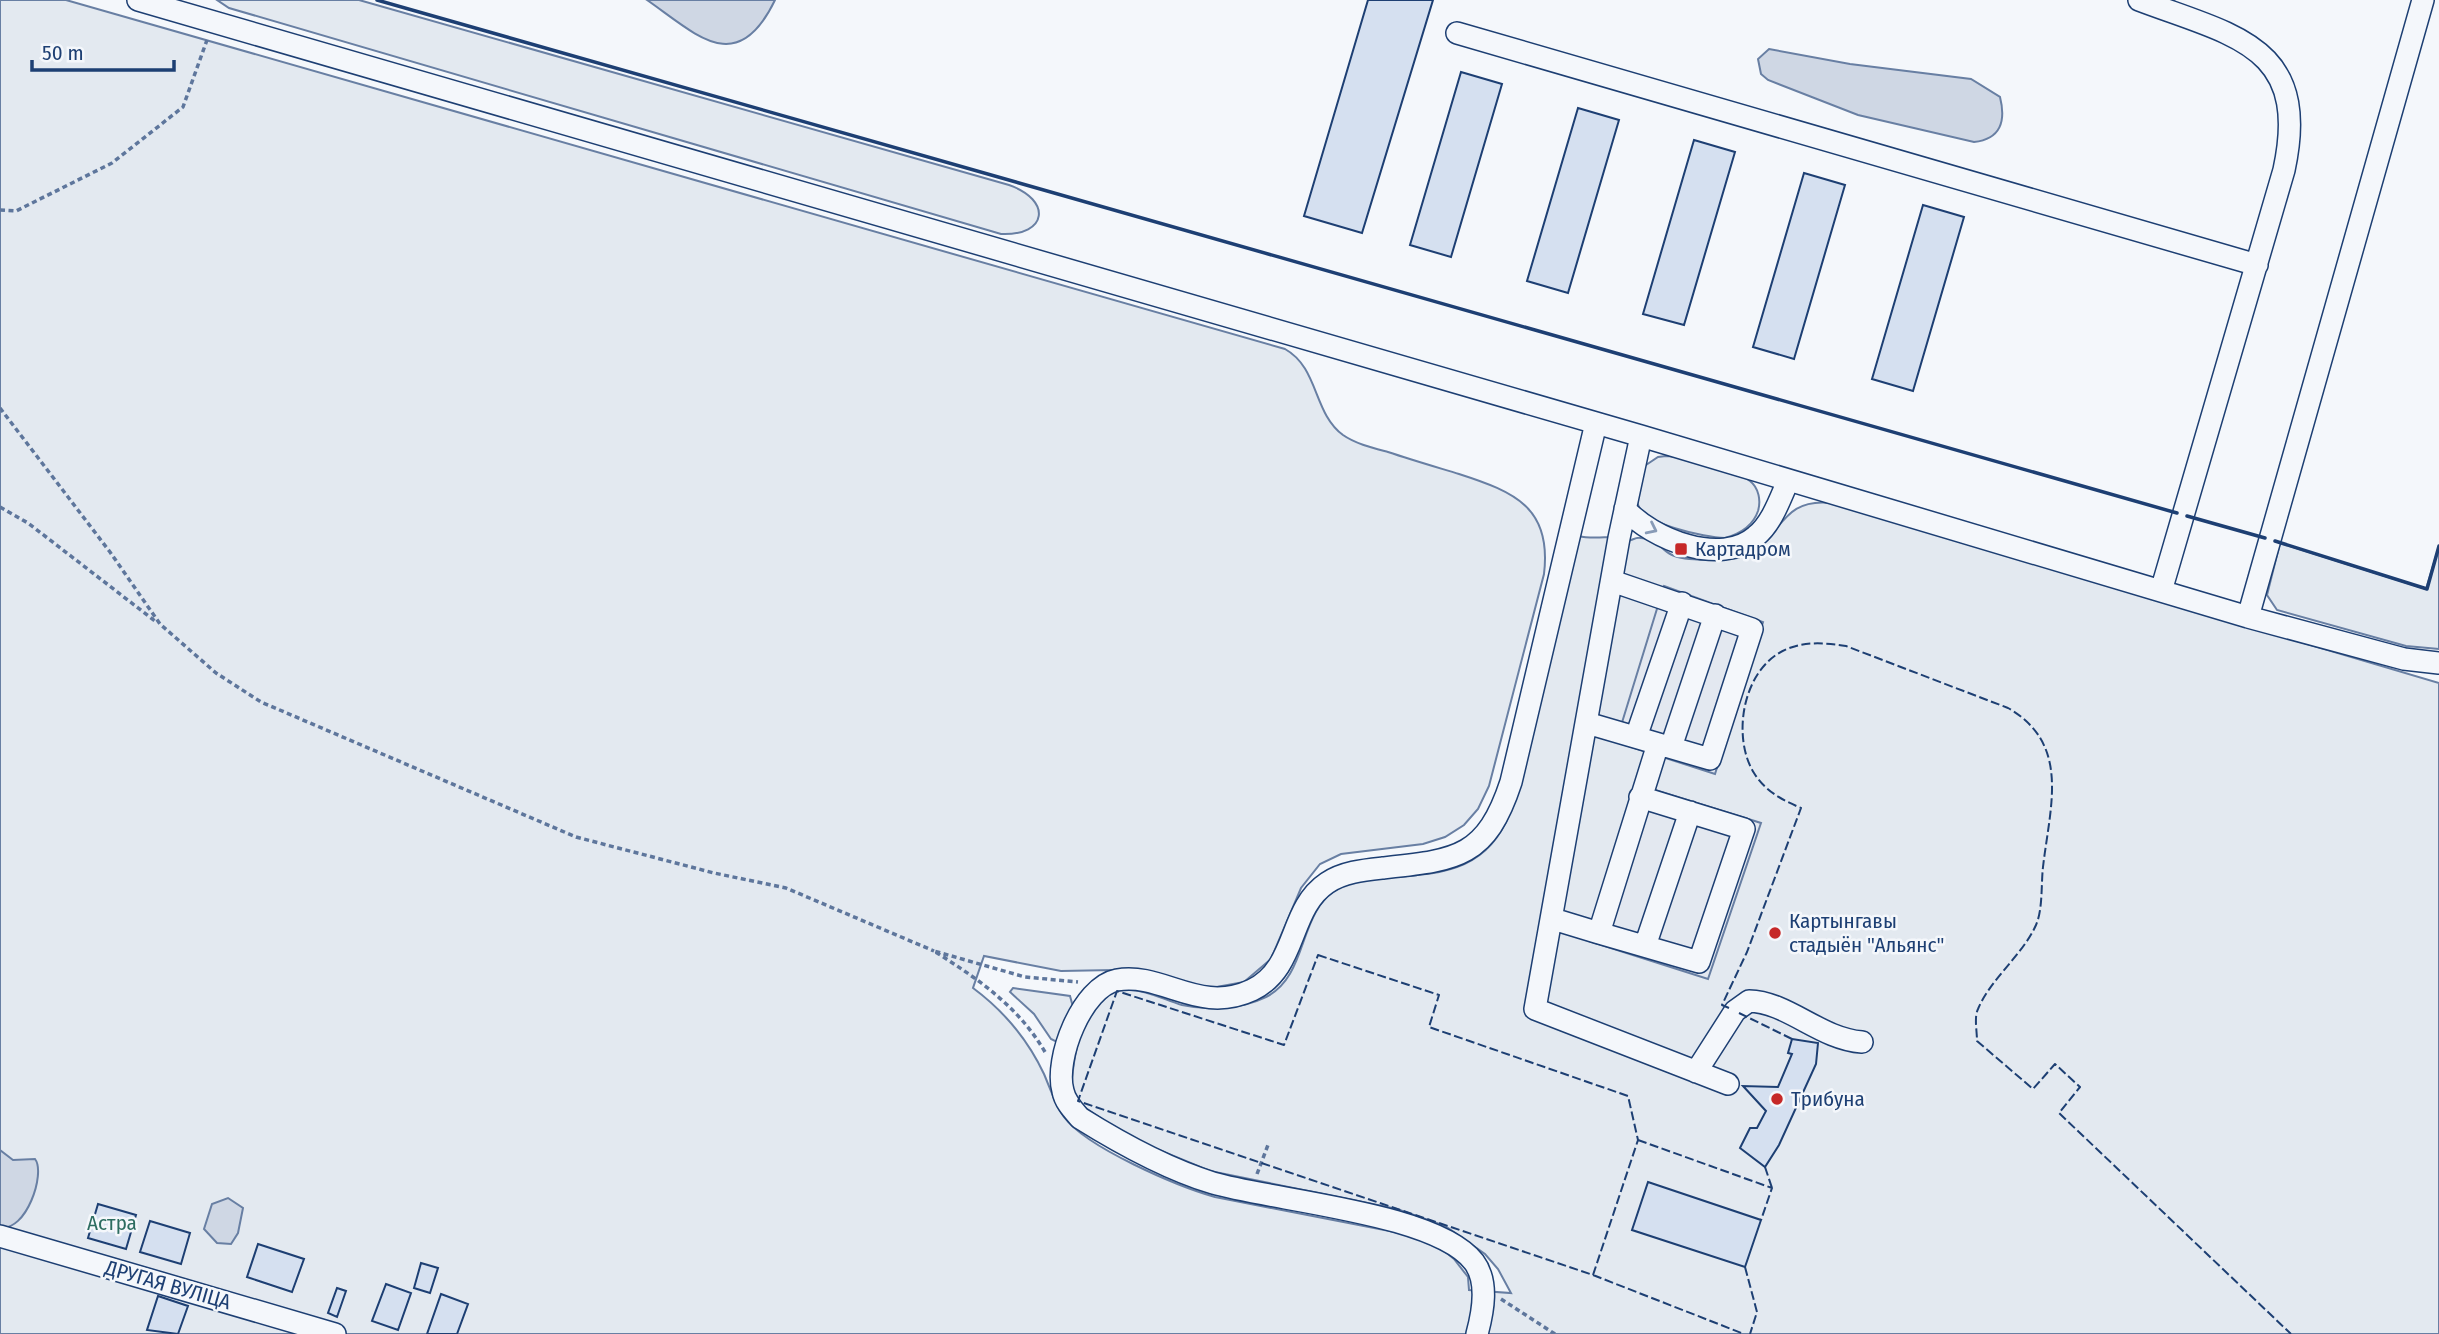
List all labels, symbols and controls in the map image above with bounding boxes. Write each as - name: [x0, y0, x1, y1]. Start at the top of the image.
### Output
- scale bar: [32, 28, 173, 72]
- text: 50 m: [42, 40, 84, 66]
- one-way arrow: [1645, 521, 1657, 535]
- place label: Картадром: [1695, 536, 1791, 562]
- marker: Картадром: [1673, 541, 1689, 557]
- place label: Картынгавы стадыён "Альянс": [1789, 908, 1944, 958]
- marker: Картынгавы стадыён "Альянс": [1767, 925, 1783, 941]
- place label: Трибуна: [1791, 1086, 1865, 1112]
- marker: Трибуна: [1769, 1091, 1785, 1107]
- park label: Астра: [87, 1210, 137, 1236]
- street label: ДРУГАЯ ВУЛІЦА: [101, 1254, 234, 1315]

